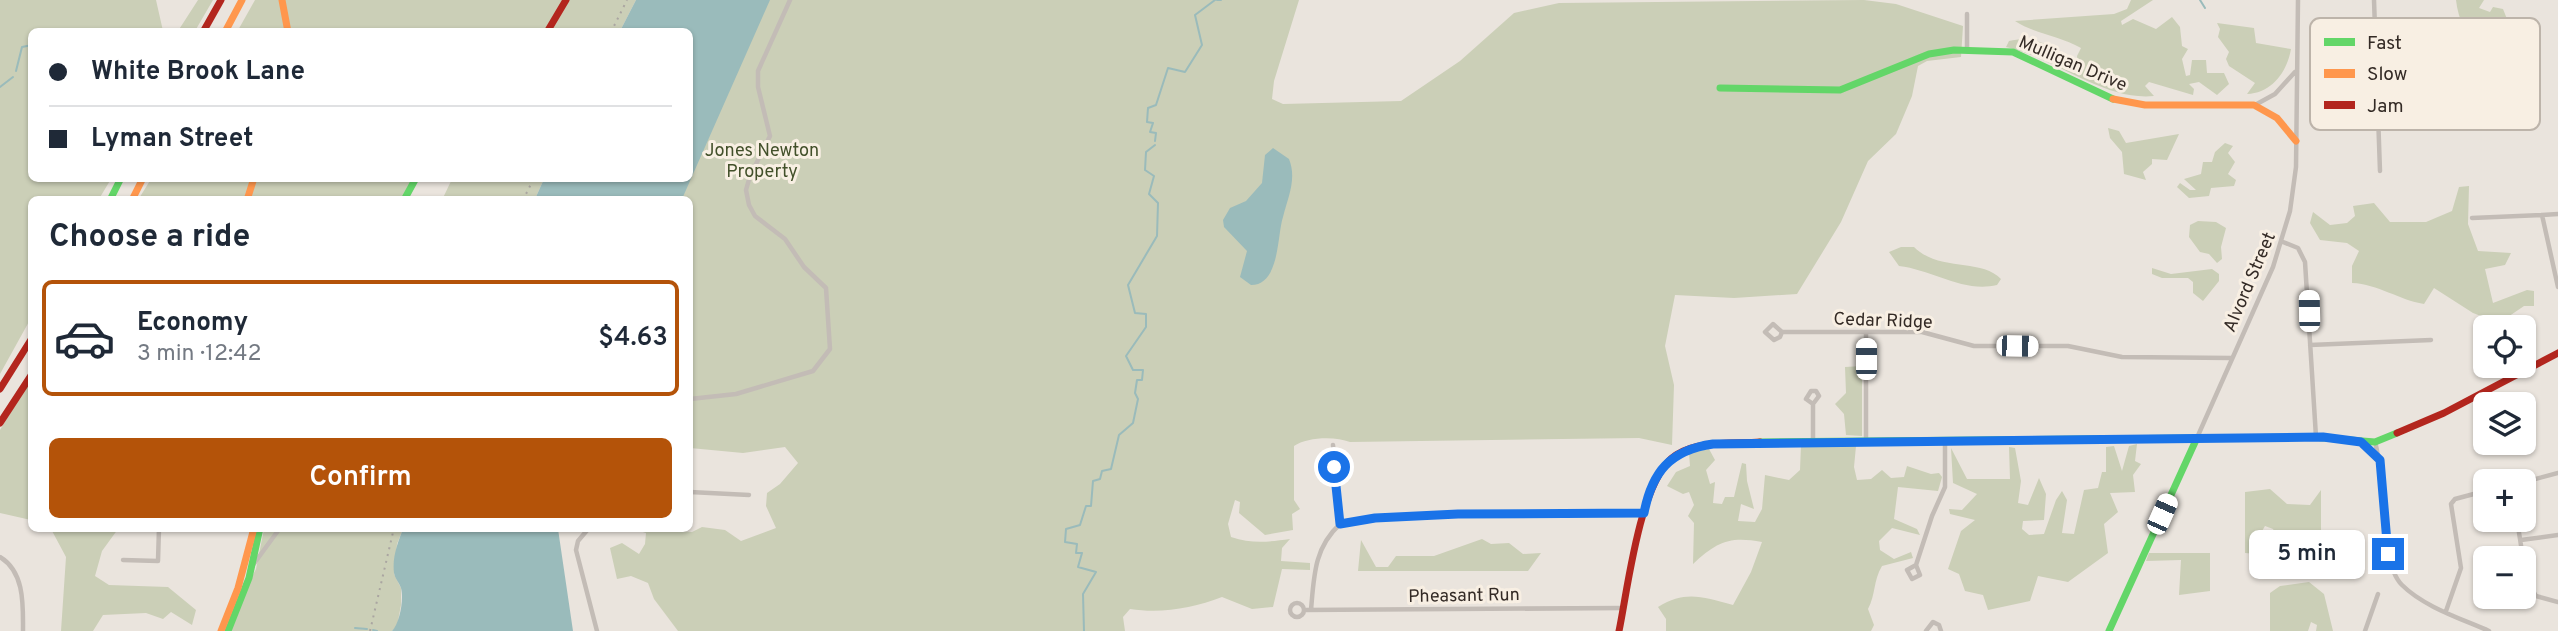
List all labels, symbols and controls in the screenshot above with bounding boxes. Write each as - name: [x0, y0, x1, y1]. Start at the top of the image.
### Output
- legend: [2310, 18, 2540, 130]
- street label: Mulligan Drive: [2015, 31, 2130, 98]
- text: Fast: [2367, 32, 2402, 56]
- text: White Brook Lane: [91, 56, 305, 89]
- text: Slow: [2367, 63, 2407, 87]
- text: Jam: [2367, 95, 2404, 119]
- text: Lyman Street: [91, 123, 253, 156]
- park label: Jones Newton Property: [705, 140, 819, 184]
- text: Choose a ride: [49, 218, 250, 258]
- street label: Alvord Street: [2219, 229, 2282, 336]
- car: [2299, 290, 2320, 332]
- icon: car: [53, 307, 116, 370]
- text: Economy: [137, 307, 248, 340]
- street label: Cedar Ridge: [1833, 308, 1933, 335]
- map controls: [2473, 315, 2536, 609]
- button: locate: [2473, 315, 2536, 378]
- text: $4.63: [598, 322, 668, 355]
- car: [1996, 335, 2039, 357]
- car: [1856, 338, 1877, 380]
- text: 3 min · 12:42: [137, 340, 262, 369]
- button: layers: [2473, 392, 2536, 455]
- button: Confirm: [49, 438, 672, 518]
- route start: [1318, 451, 1350, 483]
- button: +: [2473, 469, 2536, 532]
- car: [2144, 491, 2181, 537]
- callout: 5 min: [2248, 530, 2364, 578]
- route end: [2372, 538, 2404, 570]
- text: 5 min: [2277, 540, 2337, 569]
- button: −: [2473, 546, 2536, 609]
- street label: Pheasant Run: [1408, 584, 1520, 609]

